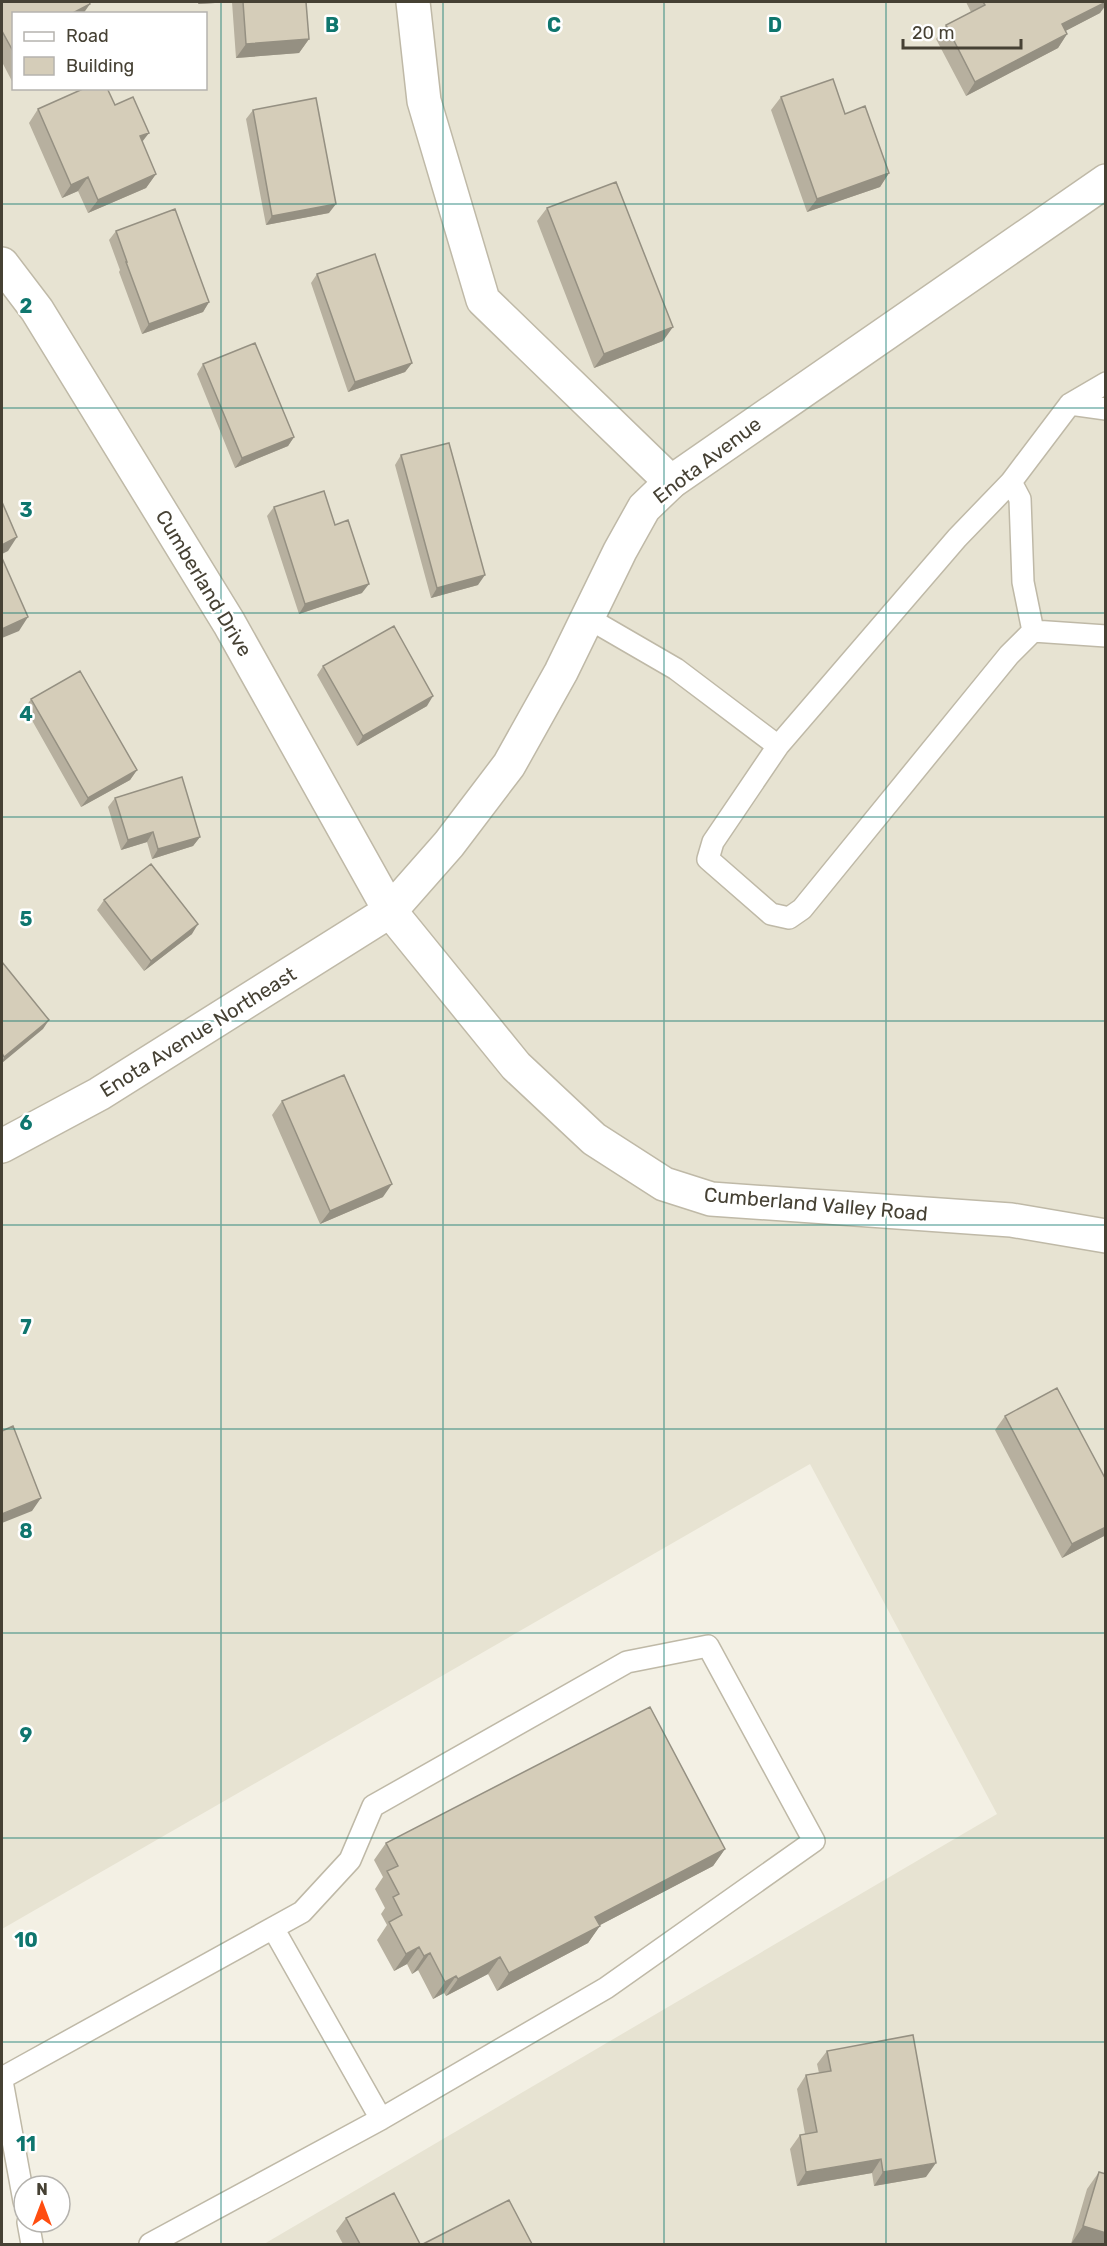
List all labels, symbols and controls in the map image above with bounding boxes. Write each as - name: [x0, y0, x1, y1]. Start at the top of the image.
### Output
- legend: [12, 12, 207, 90]
- scale bar: [903, 12, 1022, 50]
- text: B: [325, 13, 339, 37]
- text: C: [547, 13, 561, 37]
- text: D: [768, 13, 782, 37]
- text: 20 m: [912, 22, 954, 44]
- text: Road: [66, 25, 109, 47]
- text: Building: [66, 55, 134, 77]
- text: 2: [20, 294, 33, 318]
- street label: Enota Avenue: [648, 412, 766, 508]
- text: 3: [19, 498, 33, 522]
- street label: Cumberland Drive: [151, 505, 257, 661]
- text: 4: [19, 702, 33, 726]
- text: 5: [20, 907, 33, 931]
- street label: Enota Avenue Northeast: [95, 962, 301, 1102]
- text: 6: [19, 1111, 33, 1135]
- street label: Cumberland Valley Road: [703, 1182, 929, 1226]
- text: 7: [20, 1315, 32, 1339]
- text: 8: [19, 1519, 33, 1543]
- text: 9: [20, 1723, 33, 1747]
- text: 10: [14, 1928, 38, 1952]
- text: 11: [16, 2132, 36, 2156]
- north arrow: [12, 2174, 72, 2234]
- text: N: [36, 2180, 48, 2199]

